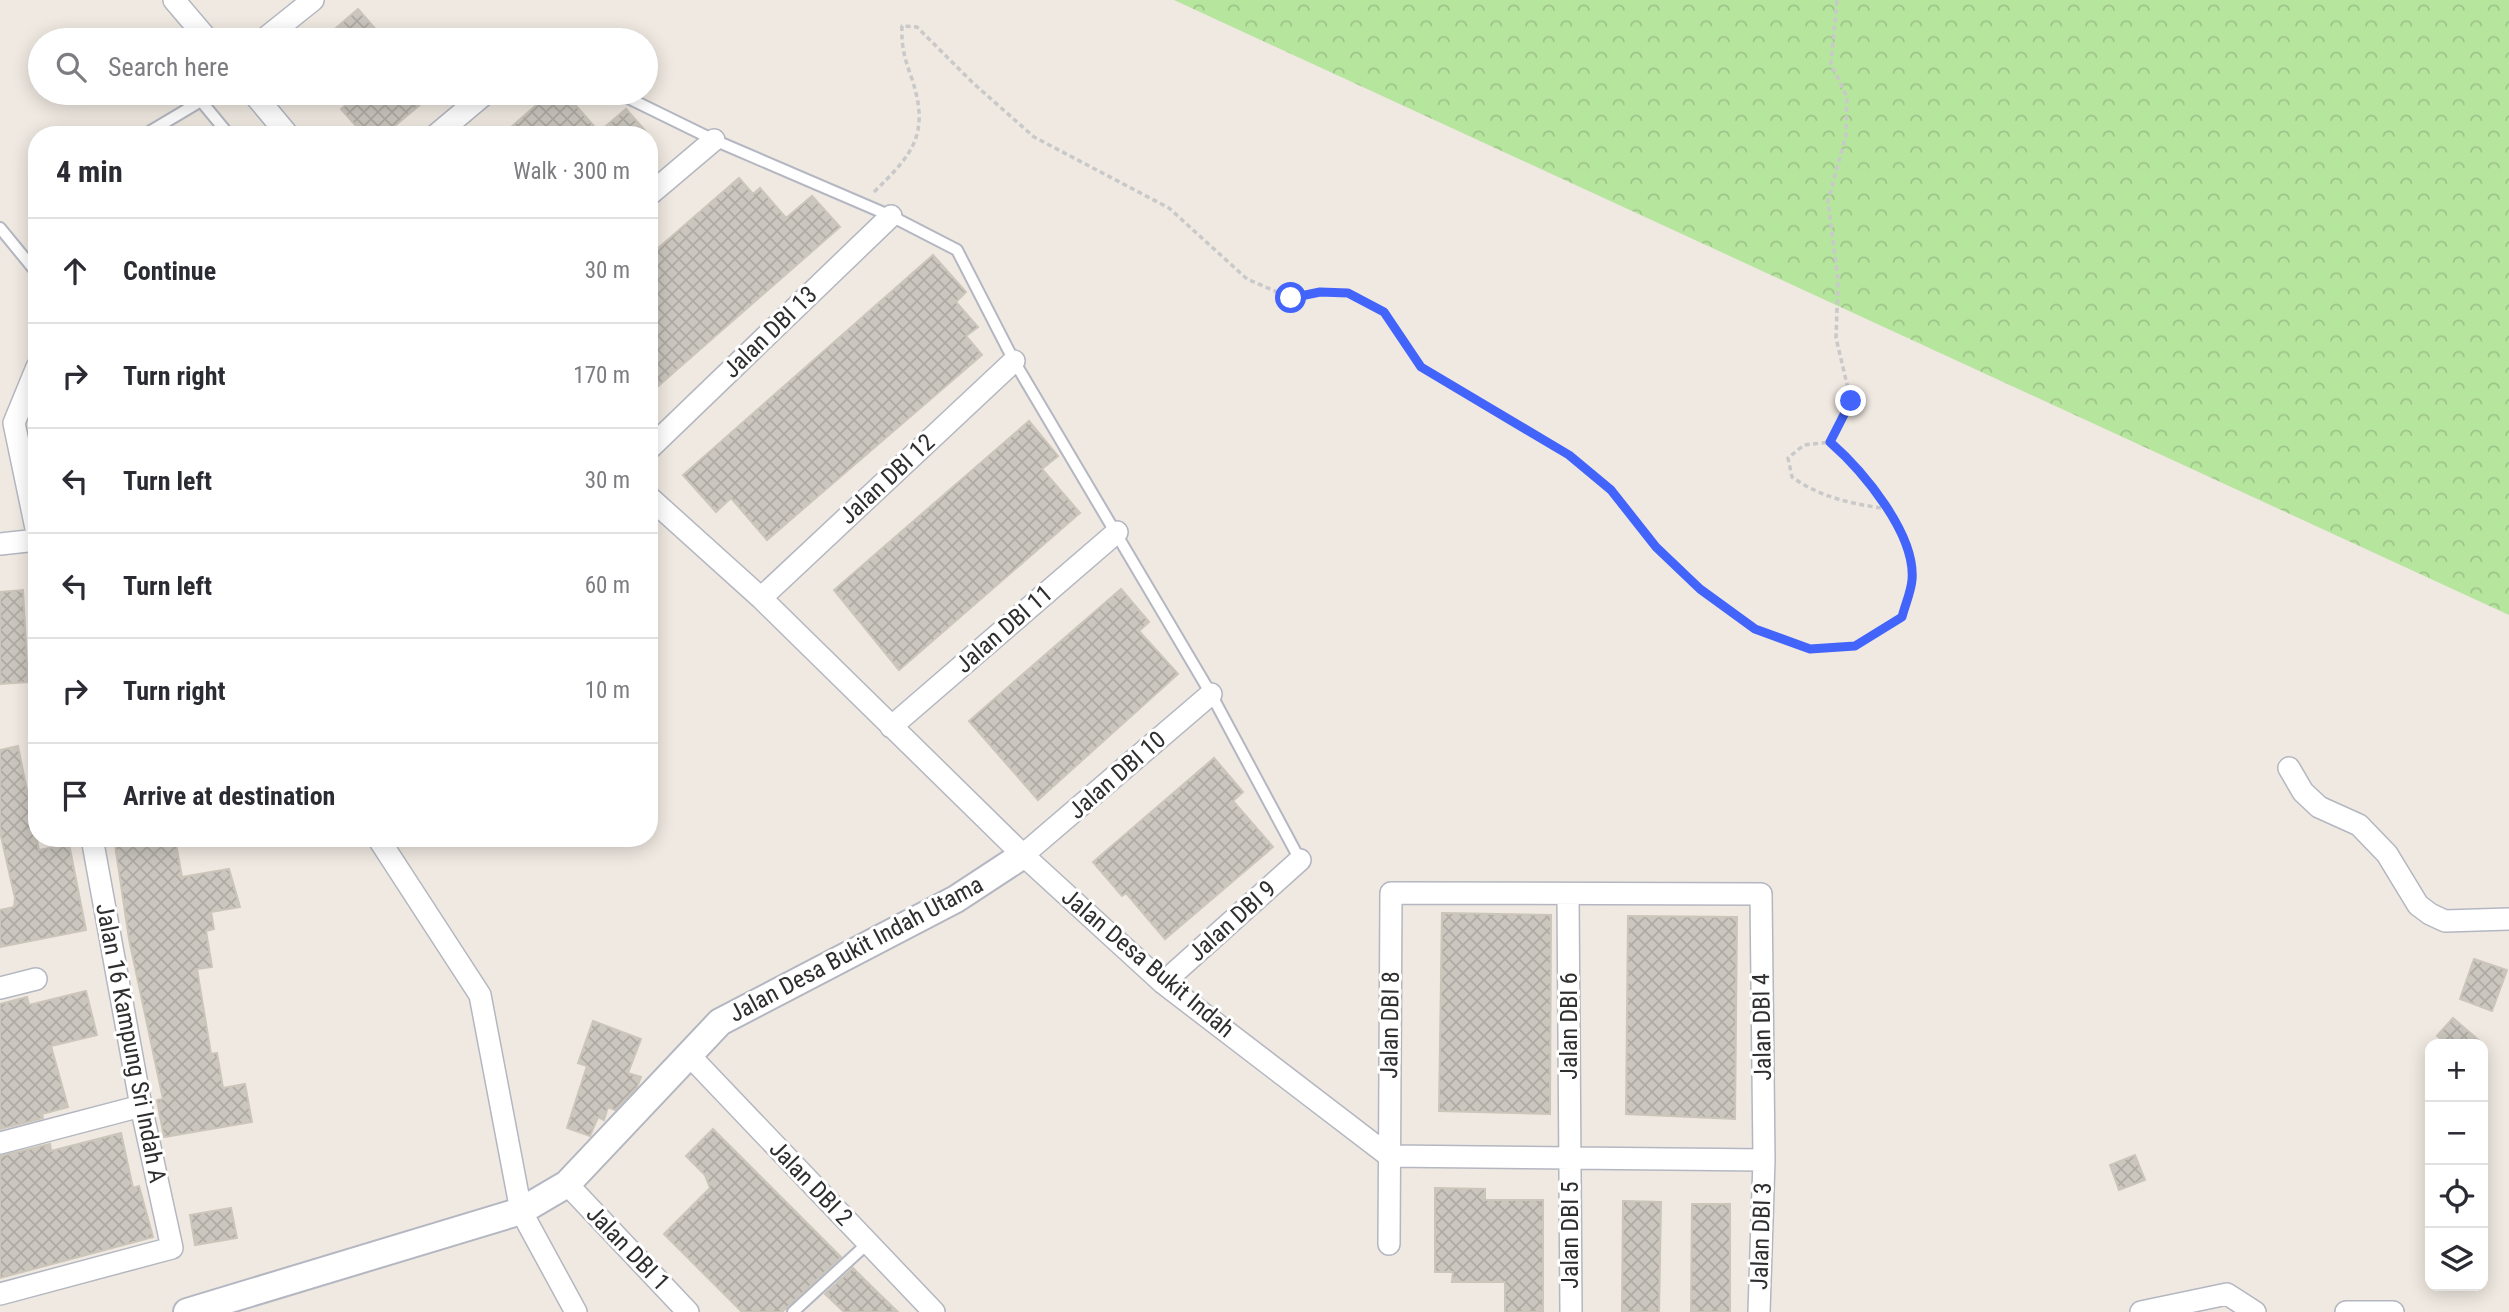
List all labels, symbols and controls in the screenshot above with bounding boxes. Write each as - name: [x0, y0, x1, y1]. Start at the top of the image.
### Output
- search box: [28, 28, 658, 105]
- icon: search: [52, 48, 90, 86]
- text: Search here: [108, 52, 229, 82]
- text: 4 min: [56, 154, 123, 189]
- text: Walk · 300 m: [513, 158, 630, 185]
- icon: ahead: [56, 252, 94, 290]
- text: Continue: [123, 256, 216, 286]
- text: 30 m: [585, 257, 630, 284]
- street label: Jalan DBI 13: [717, 281, 823, 383]
- route start: [1275, 282, 1306, 313]
- icon: right: [56, 357, 94, 395]
- text: Turn right: [123, 361, 225, 391]
- text: 170 m: [573, 362, 630, 389]
- route end: [1835, 385, 1866, 416]
- street label: Jalan DBI 12: [834, 428, 940, 530]
- icon: left: [56, 462, 94, 500]
- text: Turn left: [123, 466, 212, 496]
- text: 30 m: [585, 467, 630, 494]
- icon: left: [56, 567, 94, 605]
- text: Turn left: [123, 571, 212, 601]
- text: 60 m: [585, 572, 630, 599]
- street label: Jalan DBI 11: [950, 579, 1058, 679]
- icon: right: [56, 672, 94, 710]
- text: Turn right: [123, 676, 225, 706]
- text: 10 m: [585, 677, 630, 704]
- street label: Jalan DBI 10: [1063, 725, 1171, 825]
- icon: arrive: [56, 777, 94, 815]
- text: Arrive at destination: [123, 781, 335, 811]
- street label: Jalan Desa Bukit Indah Utama: [724, 870, 988, 1028]
- street label: Jalan DBI 9: [1183, 875, 1281, 967]
- street label: Jalan Desa Bukit Indah: [1056, 883, 1240, 1043]
- street label: Jalan 16 Kampung Sri Indah A: [90, 901, 172, 1185]
- street label: Jalan DBI 8: [1375, 971, 1405, 1079]
- street label: Jalan DBI 6: [1555, 972, 1583, 1080]
- street label: Jalan DBI 4: [1747, 973, 1777, 1081]
- map controls: [2425, 1039, 2488, 1291]
- button: +: [2425, 1039, 2488, 1102]
- button: −: [2425, 1102, 2488, 1165]
- street label: Jalan DBI 2: [764, 1135, 858, 1231]
- button: locate: [2425, 1165, 2488, 1228]
- street label: Jalan DBI 5: [1556, 1181, 1584, 1289]
- street label: Jalan DBI 3: [1745, 1182, 1777, 1290]
- street label: Jalan DBI 1: [581, 1200, 675, 1296]
- button: layers: [2425, 1228, 2488, 1291]

